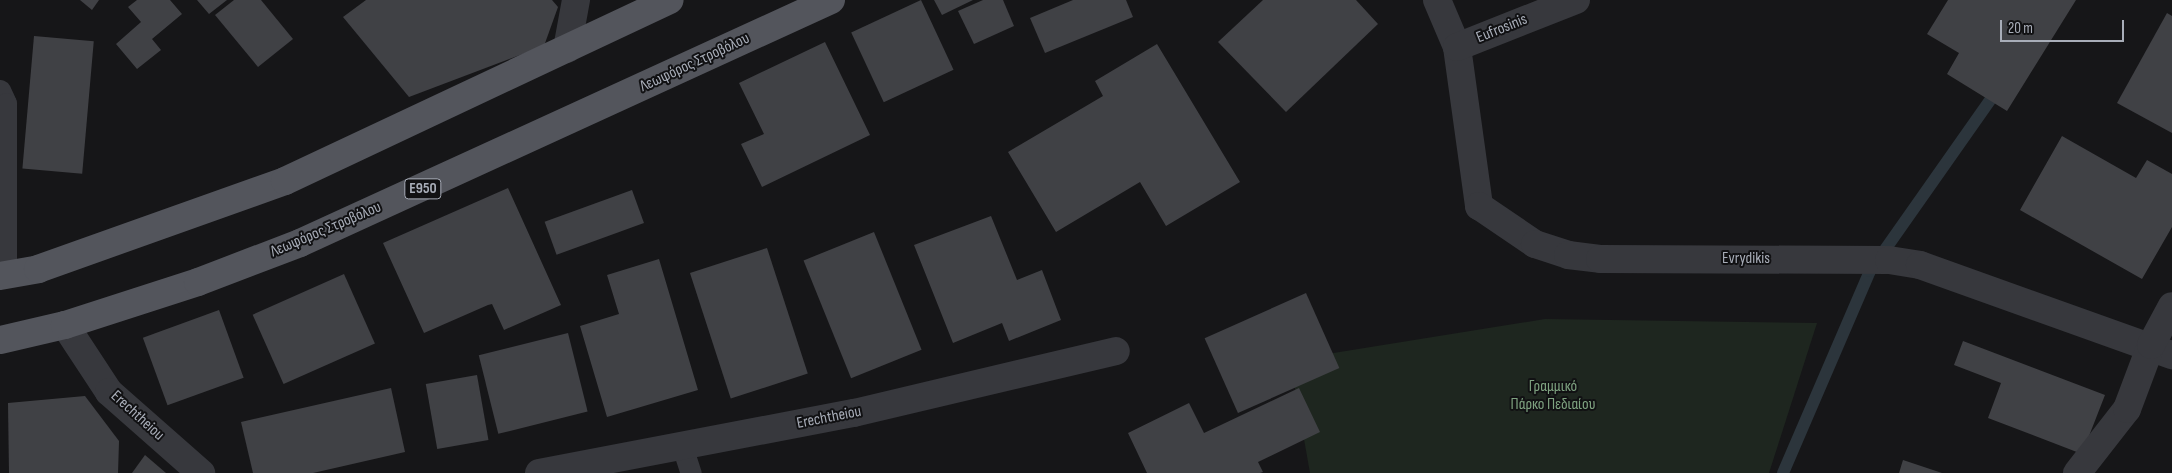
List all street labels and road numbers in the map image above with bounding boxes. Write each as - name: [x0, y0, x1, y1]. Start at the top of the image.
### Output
- street label: Eufrosinis: [1474, 10, 1530, 48]
- street label: Λεωφόρος Στροβόλου: [637, 29, 753, 97]
- road number: E950: [404, 176, 442, 202]
- street label: Λεωφόρος Στροβόλου: [268, 198, 384, 262]
- street label: Evrydikis: [1722, 249, 1770, 269]
- street label: Erechtheiou: [106, 387, 168, 445]
- street label: Erechtheiou: [795, 402, 863, 434]

